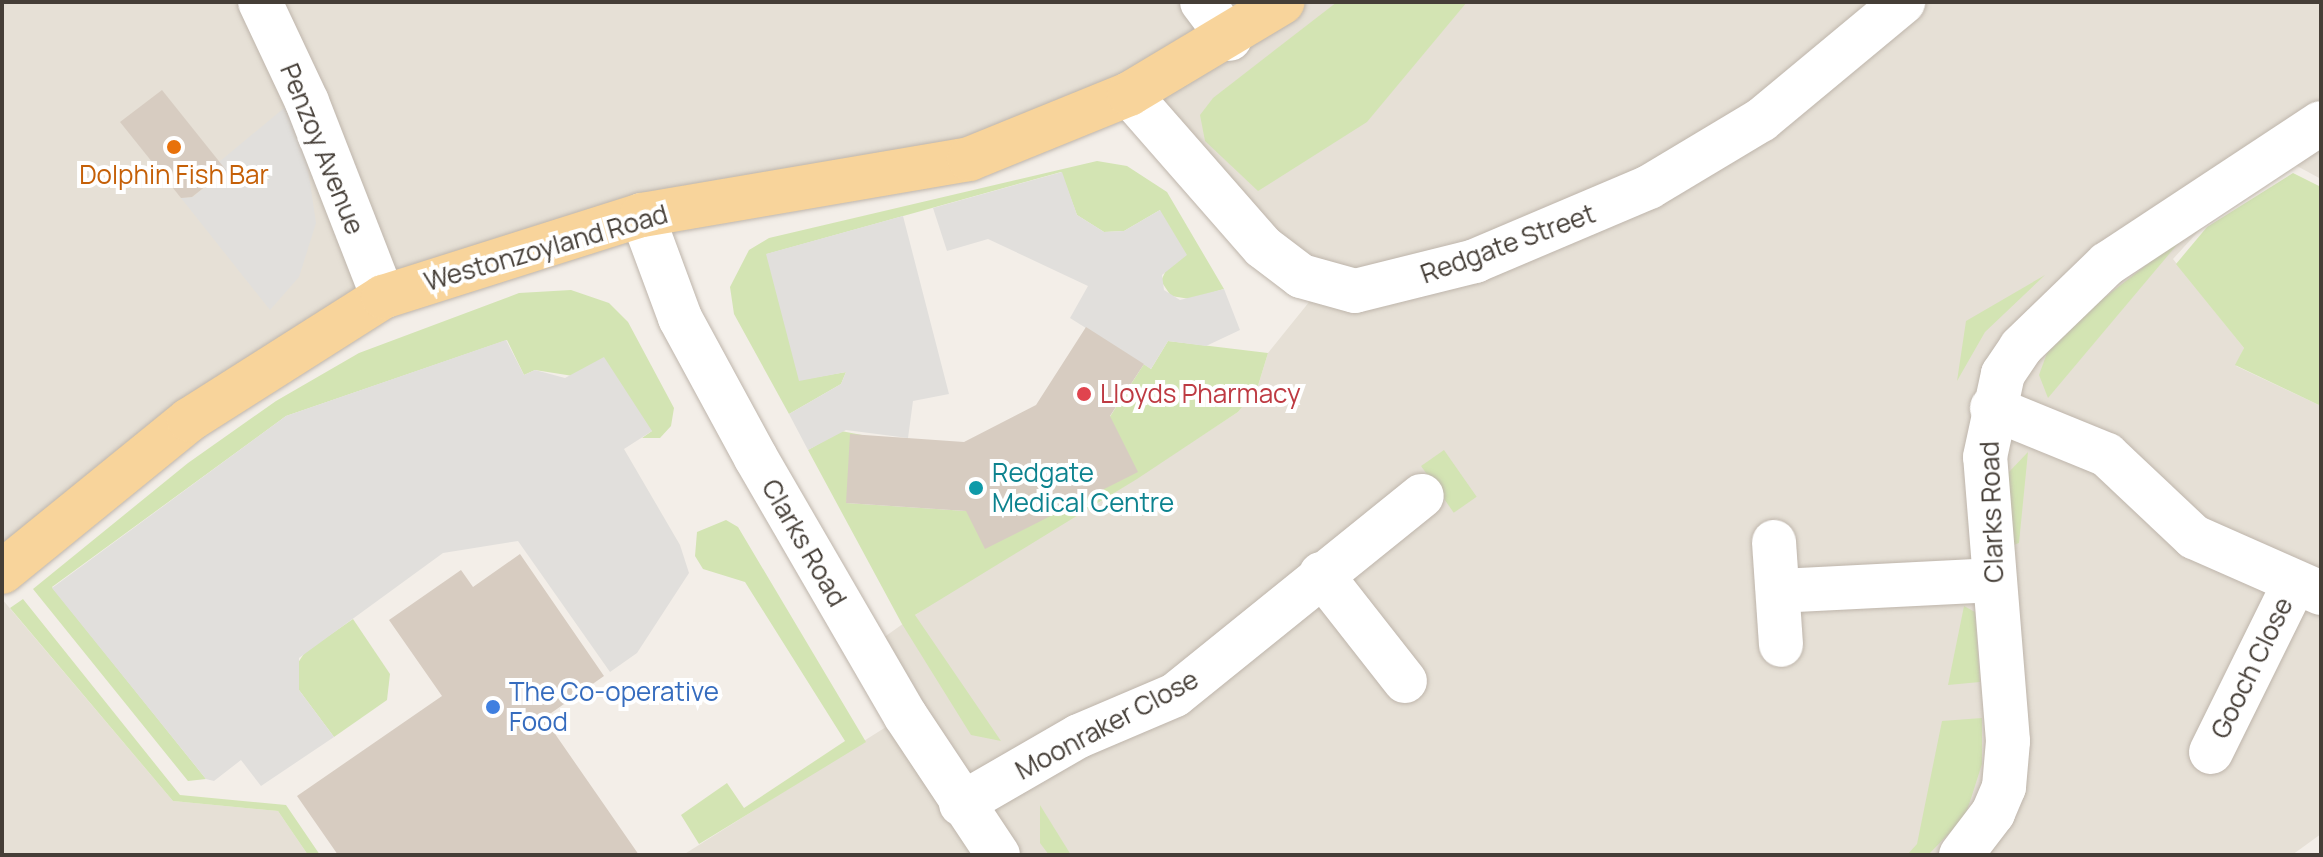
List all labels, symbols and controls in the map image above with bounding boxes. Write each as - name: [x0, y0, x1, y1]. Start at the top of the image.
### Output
- street label: Penzoy Avenue: [274, 59, 370, 239]
- marker: Dolphin Fish Bar: [165, 138, 183, 156]
- place label: Dolphin Fish Bar: [79, 159, 269, 191]
- street label: Westonzoyland Road: [421, 198, 671, 298]
- street label: Redgate Street: [1416, 198, 1600, 290]
- place label: Lloyds Pharmacy: [1100, 378, 1301, 410]
- marker: Lloyds Pharmacy: [1075, 385, 1093, 403]
- street label: Clarks Road: [1974, 441, 2010, 583]
- place label: Redgate Medical Centre: [992, 457, 1174, 518]
- street label: Clarks Road: [755, 474, 853, 612]
- marker: Redgate Medical Centre: [967, 479, 985, 497]
- street label: Gooch Close: [2204, 592, 2300, 744]
- street label: Moonraker Close: [1010, 664, 1204, 786]
- place label: The Co-operative Food: [509, 676, 719, 738]
- marker: The Co-operative Food: [484, 698, 502, 716]

